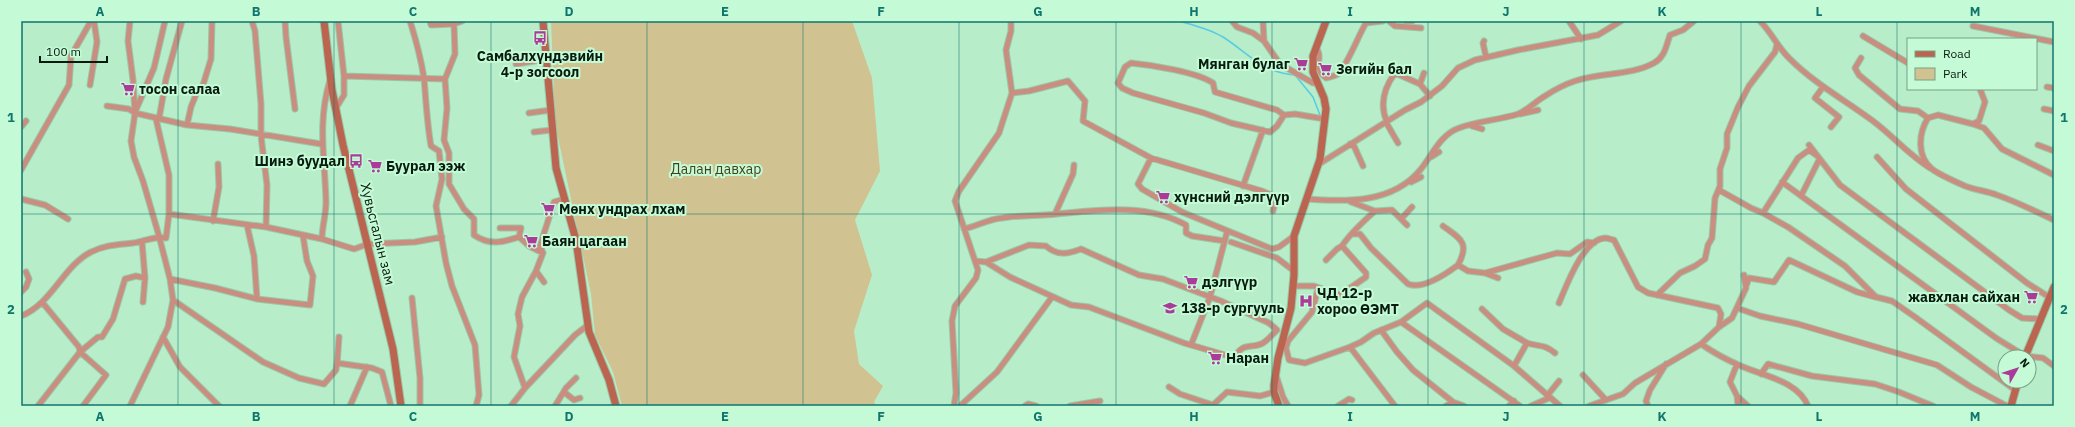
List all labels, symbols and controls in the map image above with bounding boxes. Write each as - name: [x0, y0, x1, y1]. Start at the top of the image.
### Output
- text: A: [96, 3, 105, 20]
- text: B: [252, 3, 261, 20]
- text: C: [409, 3, 418, 20]
- text: D: [564, 3, 574, 20]
- text: E: [721, 3, 729, 20]
- text: F: [877, 3, 885, 20]
- text: G: [1033, 3, 1043, 20]
- text: H: [1189, 3, 1199, 20]
- text: I: [1347, 3, 1353, 20]
- text: J: [1502, 3, 1510, 20]
- text: K: [1657, 3, 1667, 20]
- text: L: [1816, 3, 1823, 20]
- text: M: [1970, 3, 1980, 20]
- bus stop icon: Самбалхүндэвийн 4-р зогсоол: [532, 30, 548, 46]
- scale bar: [40, 38, 107, 64]
- legend: [1907, 38, 2037, 90]
- text: 100 m: [46, 44, 81, 59]
- text: Road: [1943, 46, 1971, 61]
- place label: Самбалхүндэвийн 4-р зогсоол: [477, 47, 603, 81]
- place label: Мянган булаг: [1198, 55, 1290, 73]
- supermarket icon: Мянган булаг: [1293, 56, 1309, 72]
- place label: Зөгийн бал: [1336, 60, 1412, 78]
- supermarket icon: Зөгийн бал: [1317, 61, 1333, 77]
- text: Park: [1943, 66, 1968, 81]
- place label: тосон салаа: [139, 80, 220, 98]
- supermarket icon: тосон салаа: [120, 81, 136, 97]
- text: 1: [7, 109, 15, 126]
- text: 1: [2060, 109, 2068, 126]
- place label: Шинэ буудал: [254, 152, 345, 170]
- bus stop icon: Шинэ буудал: [348, 153, 364, 169]
- place label: Буурал ээж: [386, 157, 465, 175]
- supermarket icon: Буурал ээж: [367, 158, 383, 174]
- park label: Далан давхар: [671, 160, 761, 178]
- street label: Хувьсгалын зам: [357, 181, 399, 287]
- place label: хүнсний дэлгүүр: [1174, 188, 1290, 206]
- supermarket icon: хүнсний дэлгүүр: [1155, 189, 1171, 205]
- place label: Мөнх ундрах лхам: [559, 200, 685, 218]
- supermarket icon: Мөнх ундрах лхам: [540, 201, 556, 217]
- place label: Баян цагаан: [542, 232, 627, 250]
- supermarket icon: Баян цагаан: [523, 233, 539, 249]
- place label: дэлгүүр: [1202, 273, 1257, 291]
- supermarket icon: дэлгүүр: [1183, 274, 1199, 290]
- place label: ЧД 12-р хороо ӨЭМТ: [1317, 284, 1399, 318]
- place label: жавхлан сайхан: [1908, 288, 2020, 306]
- supermarket icon: жавхлан сайхан: [2023, 289, 2039, 305]
- hospital icon: ЧД 12-р хороо ӨЭМТ: [1298, 293, 1314, 309]
- place label: 138-р сургууль: [1181, 299, 1285, 317]
- school or university icon: 138-р сургууль: [1162, 300, 1178, 316]
- text: 2: [7, 301, 15, 318]
- text: 2: [2060, 301, 2068, 318]
- place label: Наран: [1226, 349, 1269, 367]
- north arrow: [1997, 349, 2037, 389]
- supermarket icon: Наран: [1207, 350, 1223, 366]
- text: N: [2017, 355, 2033, 370]
- text: A: [96, 408, 105, 425]
- text: B: [252, 408, 261, 425]
- text: C: [409, 408, 418, 425]
- text: D: [564, 408, 574, 425]
- text: E: [721, 408, 729, 425]
- text: F: [877, 408, 885, 425]
- text: G: [1033, 408, 1043, 425]
- text: H: [1189, 408, 1199, 425]
- text: I: [1347, 408, 1353, 425]
- text: J: [1502, 408, 1510, 425]
- text: K: [1657, 408, 1667, 425]
- text: L: [1816, 408, 1823, 425]
- text: M: [1970, 408, 1980, 425]

